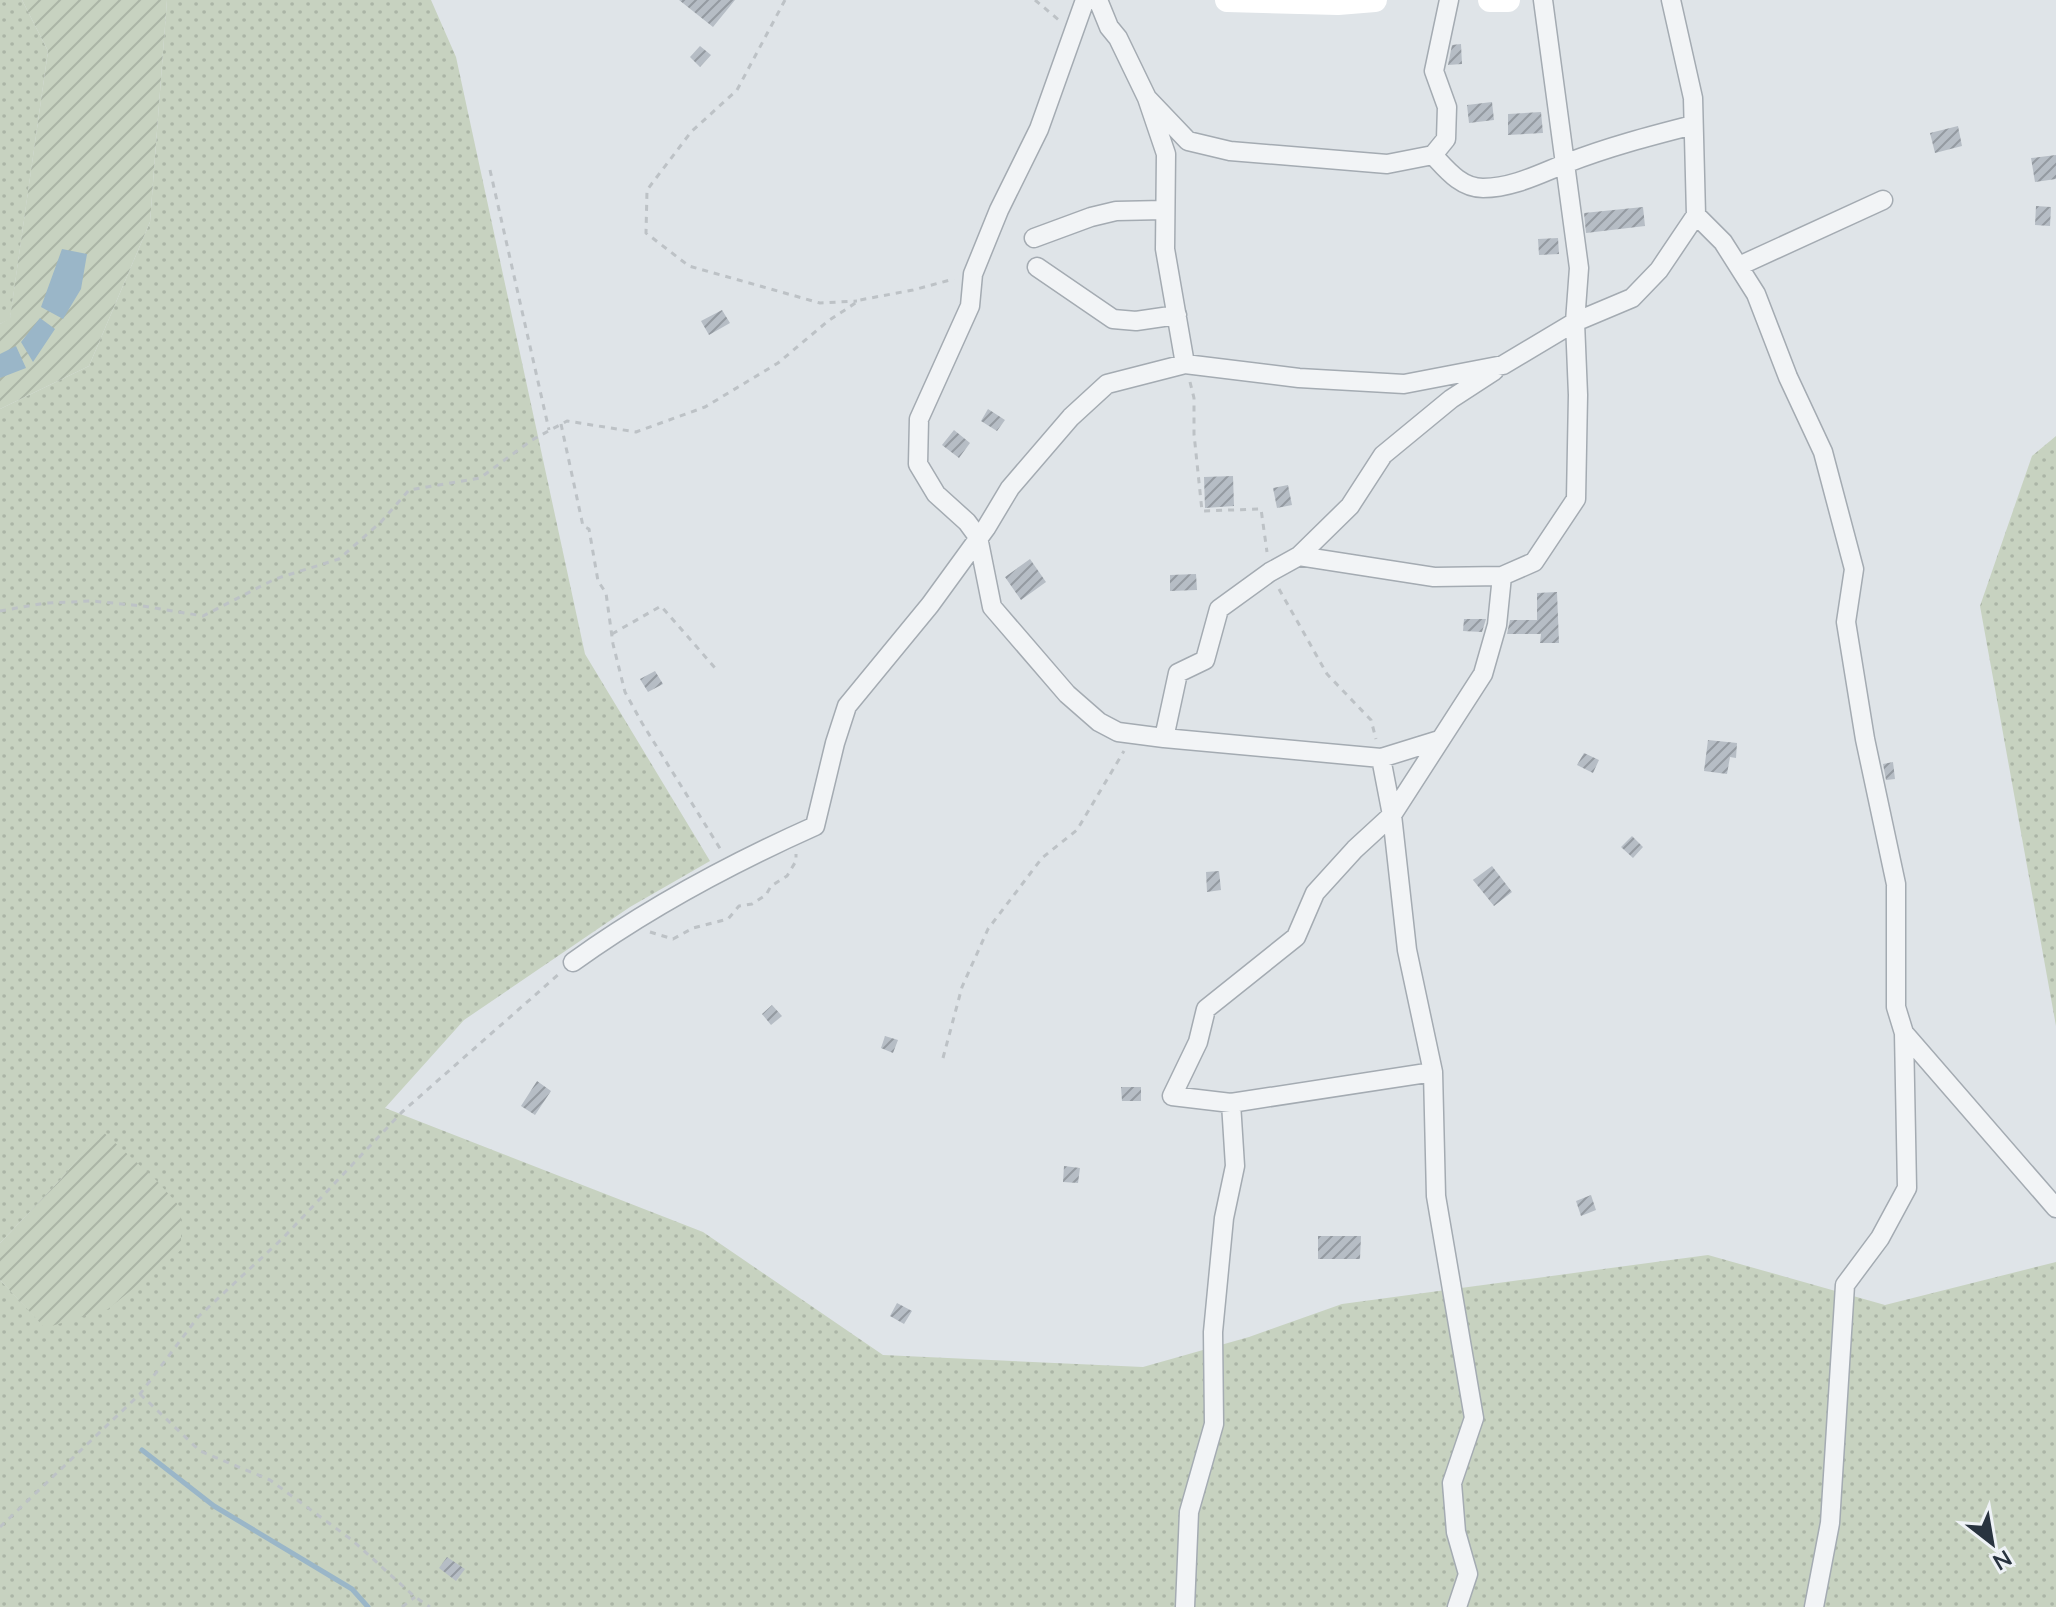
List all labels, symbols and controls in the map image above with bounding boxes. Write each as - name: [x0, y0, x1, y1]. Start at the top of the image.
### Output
- north arrow: [1952, 1503, 2032, 1583]
- text: N: [1988, 1545, 2017, 1577]

